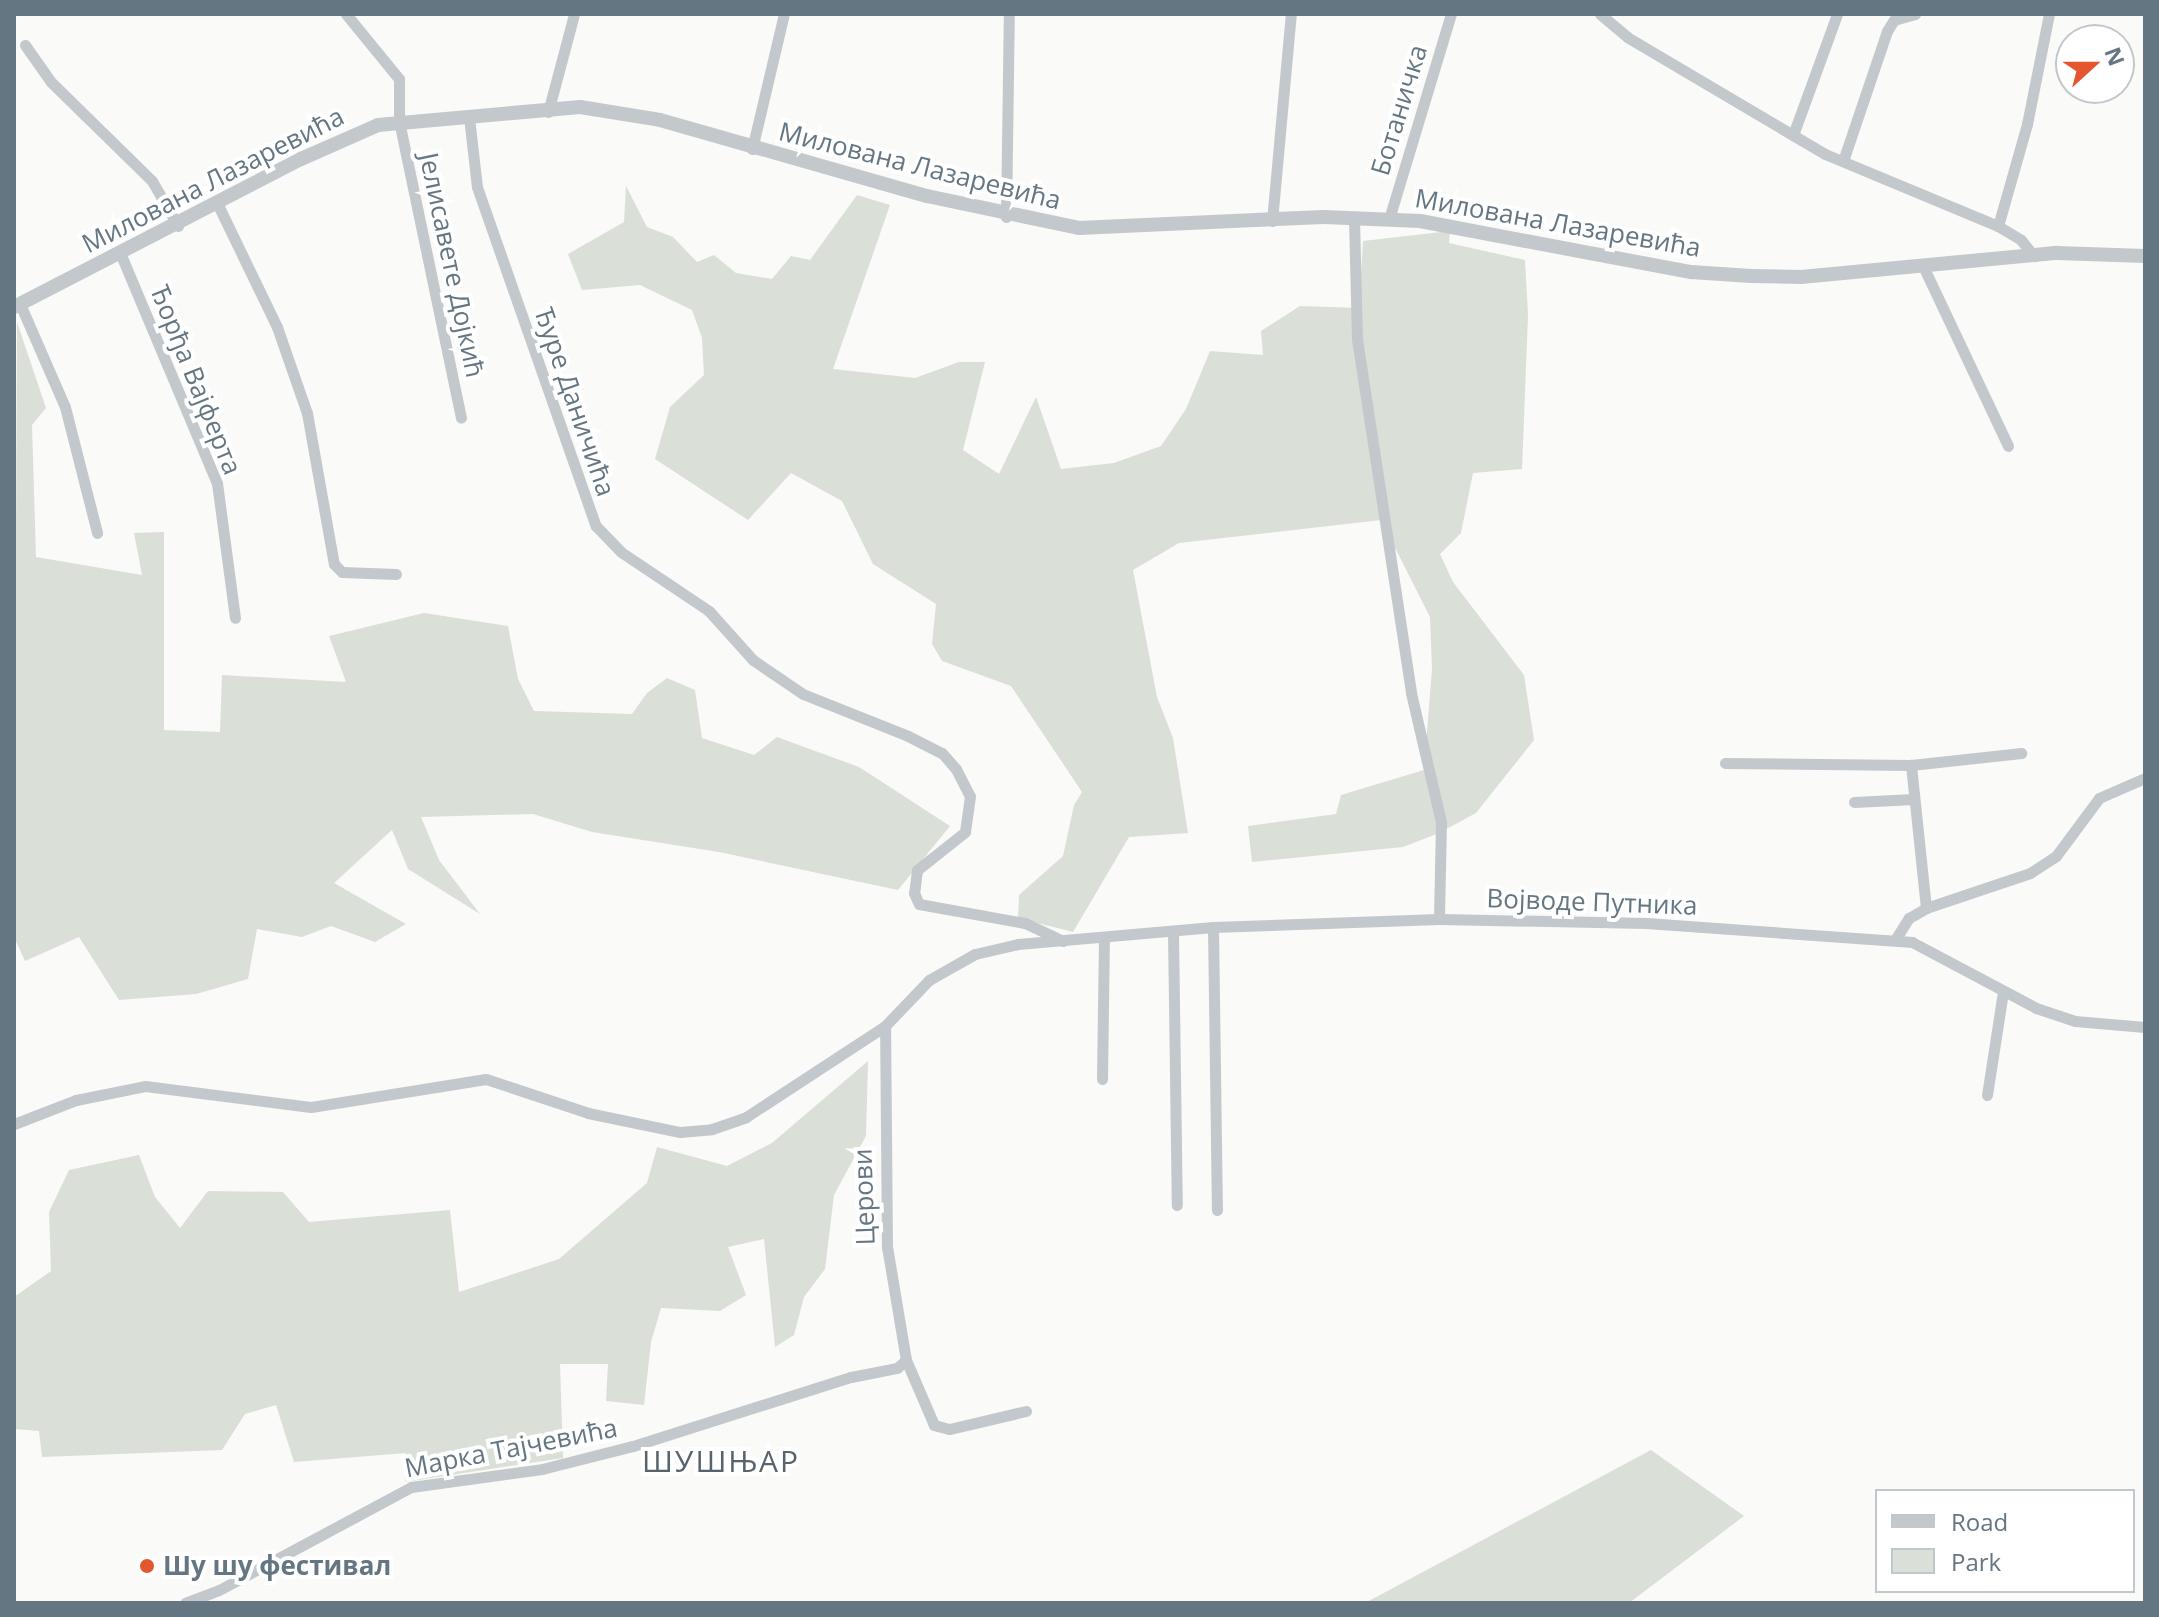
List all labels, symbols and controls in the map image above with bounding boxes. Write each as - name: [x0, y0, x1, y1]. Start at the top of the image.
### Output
- north arrow: [2055, 24, 2135, 104]
- street label: Ботаничка: [1364, 41, 1434, 179]
- text: N: [2098, 42, 2133, 70]
- street label: Милована Лазаревића: [77, 100, 349, 260]
- street label: Милована Лазаревића: [776, 116, 1064, 216]
- street label: Јелисавете Дојкић: [413, 150, 491, 380]
- street label: Милована Лазаревића: [1413, 182, 1703, 264]
- street label: Ђорђа Вајферта: [144, 281, 248, 479]
- street label: Ђуре Даничића: [528, 304, 622, 500]
- street label: Војводе Путника: [1486, 883, 1698, 921]
- street label: Церови: [847, 1148, 881, 1246]
- street label: Марка Тајчевића: [402, 1412, 620, 1484]
- district label: ШУШЊАР: [642, 1443, 800, 1479]
- legend: [1875, 1489, 2135, 1593]
- text: Road: [1951, 1505, 2008, 1538]
- text: Park: [1951, 1545, 2001, 1578]
- place label: Шу шу фестивал: [163, 1550, 391, 1582]
- marker: Шу шу фестивал: [138, 1557, 156, 1575]

